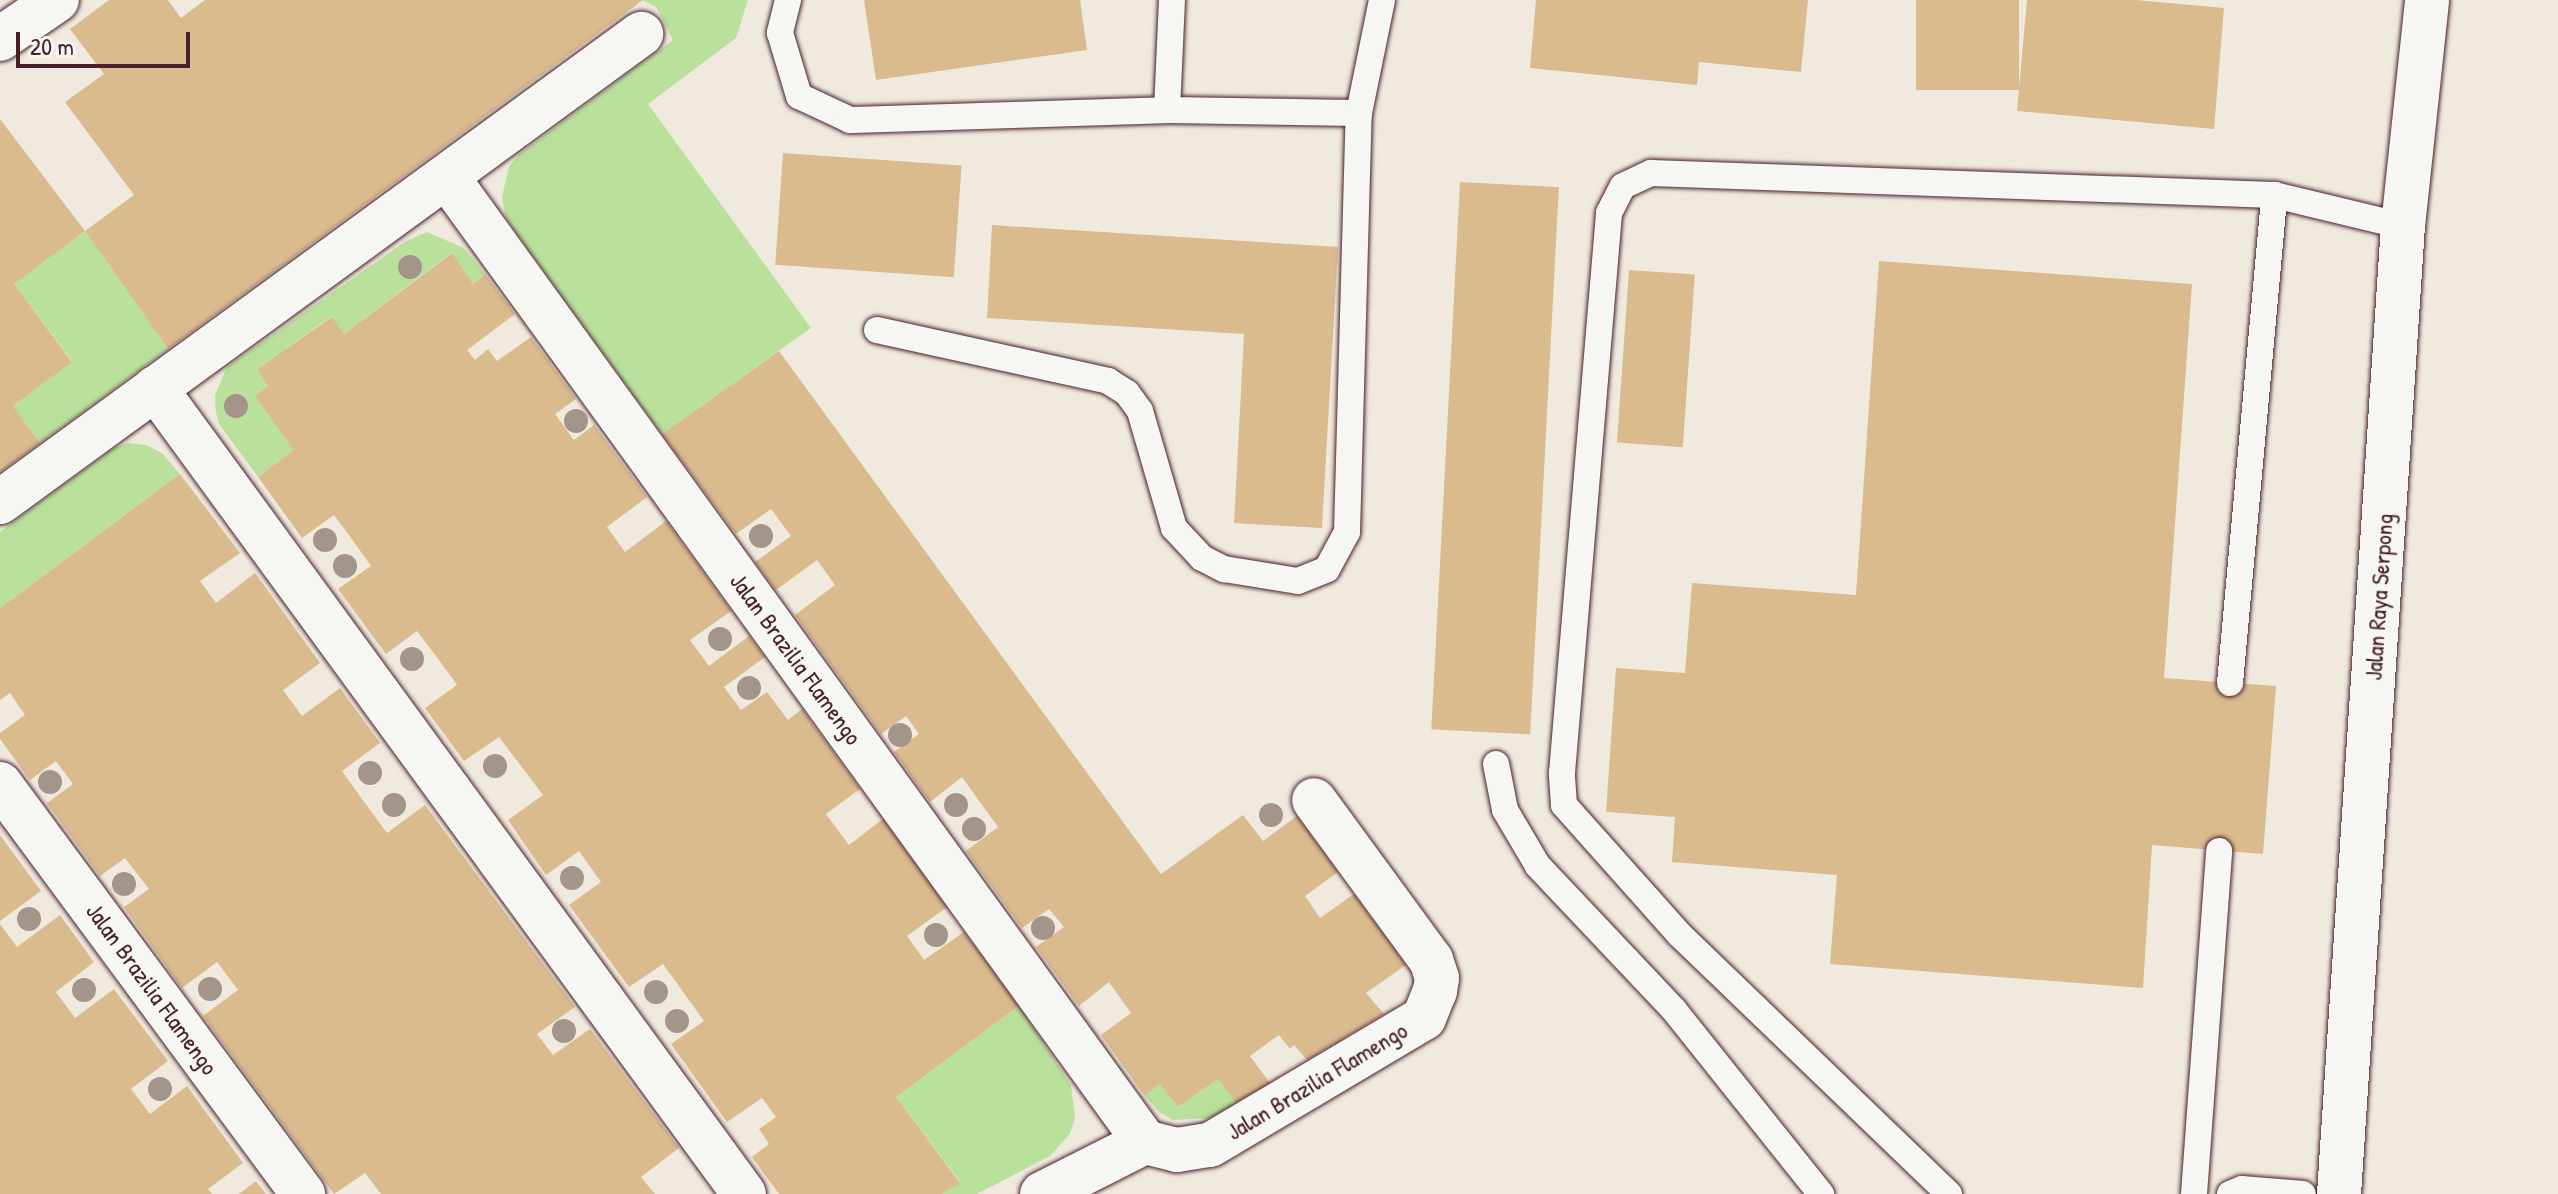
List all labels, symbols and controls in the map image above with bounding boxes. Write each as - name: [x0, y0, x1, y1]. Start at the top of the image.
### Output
- scale bar: [20, 16, 194, 66]
- text: 20 m: [30, 30, 74, 62]
- street label: Jalan Raya Serpong: [2359, 513, 2399, 681]
- street label: Jalan Brazilia Flamengo: [724, 567, 868, 751]
- street label: Jalan Brazilia Flamengo: [80, 897, 224, 1081]
- street label: Jalan Brazilia Flamengo: [1222, 1016, 1412, 1146]

